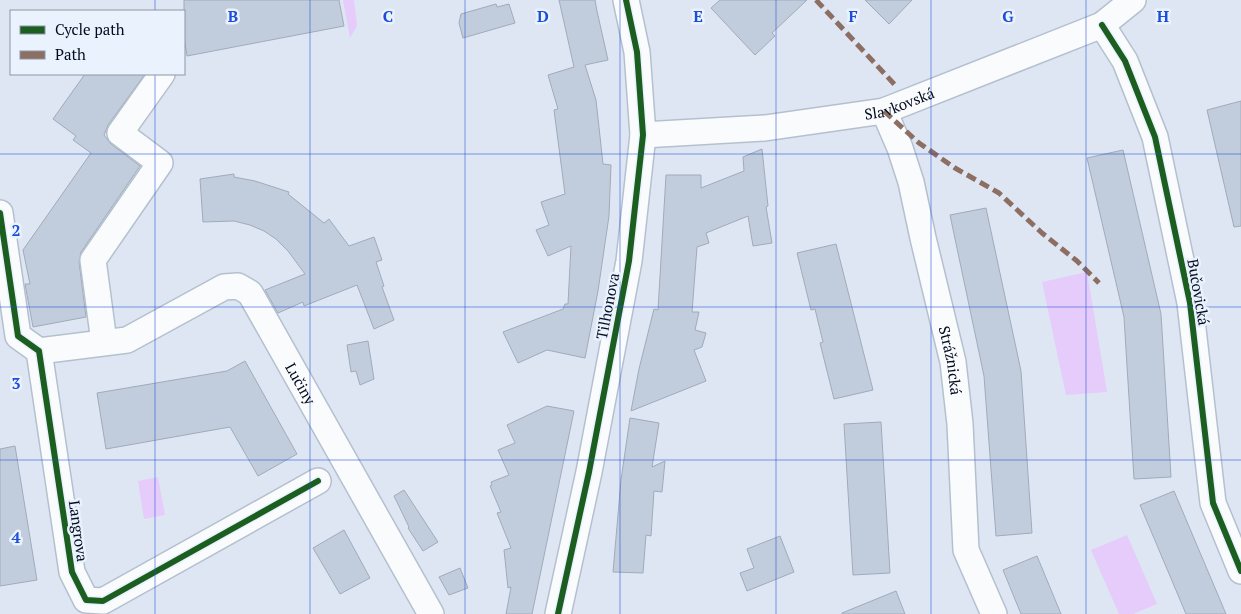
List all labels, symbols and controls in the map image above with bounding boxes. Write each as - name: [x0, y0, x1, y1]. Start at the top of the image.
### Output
- text: B: [228, 5, 238, 27]
- text: C: [383, 5, 393, 27]
- text: D: [537, 5, 549, 27]
- text: E: [693, 5, 703, 27]
- text: F: [848, 5, 858, 27]
- text: G: [1002, 5, 1014, 27]
- text: H: [1157, 5, 1169, 27]
- legend: [10, 10, 185, 75]
- text: Cycle path: [55, 19, 125, 39]
- text: Path: [55, 44, 86, 64]
- street label: Slavkovská: [863, 82, 937, 124]
- text: 2: [11, 219, 21, 241]
- street label: Bučovická: [1183, 257, 1215, 327]
- street label: Tilhonova: [591, 271, 623, 341]
- street label: Strážnická: [935, 324, 967, 396]
- street label: Lučiny: [281, 359, 321, 408]
- text: 3: [11, 372, 21, 394]
- street label: Langrova: [65, 499, 93, 563]
- text: 4: [11, 526, 21, 548]

